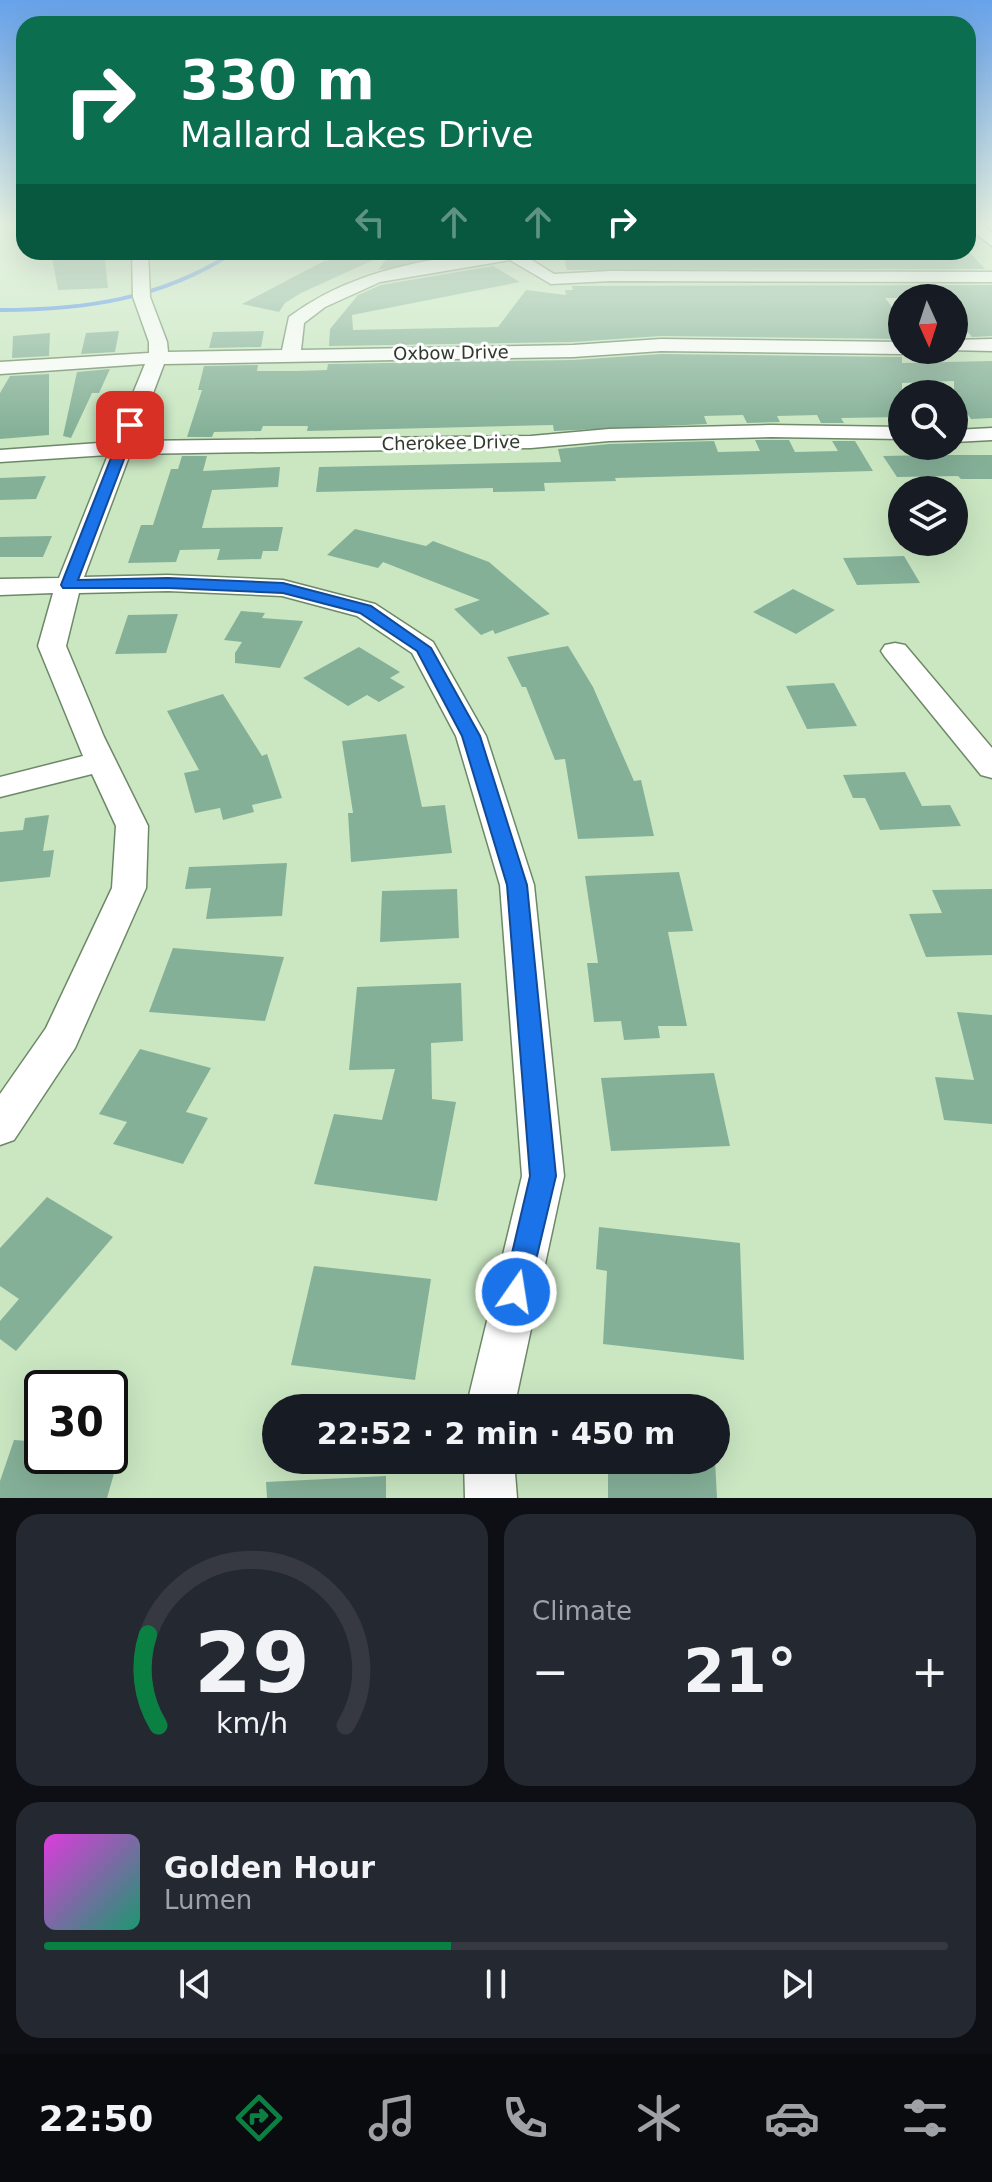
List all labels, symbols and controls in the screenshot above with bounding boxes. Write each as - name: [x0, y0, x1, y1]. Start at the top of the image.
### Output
- text: 330 m: [180, 47, 375, 112]
- icon: right: [48, 48, 152, 152]
- text: Mallard Lakes Drive: [180, 114, 534, 155]
- icon: left: [348, 200, 392, 244]
- icon: ahead: [432, 200, 476, 244]
- icon: ahead: [516, 200, 560, 244]
- icon: right: [600, 200, 644, 244]
- north arrow: [888, 284, 968, 364]
- map controls: [888, 284, 968, 556]
- street label: Oxbow Drive: [393, 341, 509, 364]
- button: search: [888, 380, 968, 460]
- pin: [96, 391, 164, 459]
- icon: arrive: [108, 403, 152, 447]
- street label: Cherokee Drive: [381, 431, 521, 454]
- button: layers: [888, 476, 968, 556]
- position arrow: [474, 1250, 558, 1334]
- speed limit sign: 30: [24, 1370, 128, 1474]
- text: 22:52 · 2 min · 450 m: [317, 1416, 675, 1451]
- text: Climate: [532, 1596, 632, 1626]
- text: 29: [194, 1615, 310, 1712]
- text: 21°: [683, 1636, 797, 1706]
- text: −: [532, 1646, 569, 1697]
- text: +: [911, 1646, 948, 1697]
- text: km/h: [216, 1706, 288, 1740]
- text: Golden Hour: [164, 1850, 375, 1885]
- text: Lumen: [164, 1885, 252, 1915]
- icon: previous: [173, 1962, 217, 2006]
- icon: pause: [474, 1962, 518, 2006]
- icon: next: [775, 1962, 819, 2006]
- icon: directions: [231, 2090, 287, 2146]
- icon: music: [364, 2090, 420, 2146]
- icon: phone: [497, 2090, 553, 2146]
- icon: climate: [631, 2090, 687, 2146]
- icon: car: [764, 2090, 820, 2146]
- icon: filters: [897, 2090, 953, 2146]
- text: 22:50: [39, 2098, 153, 2139]

